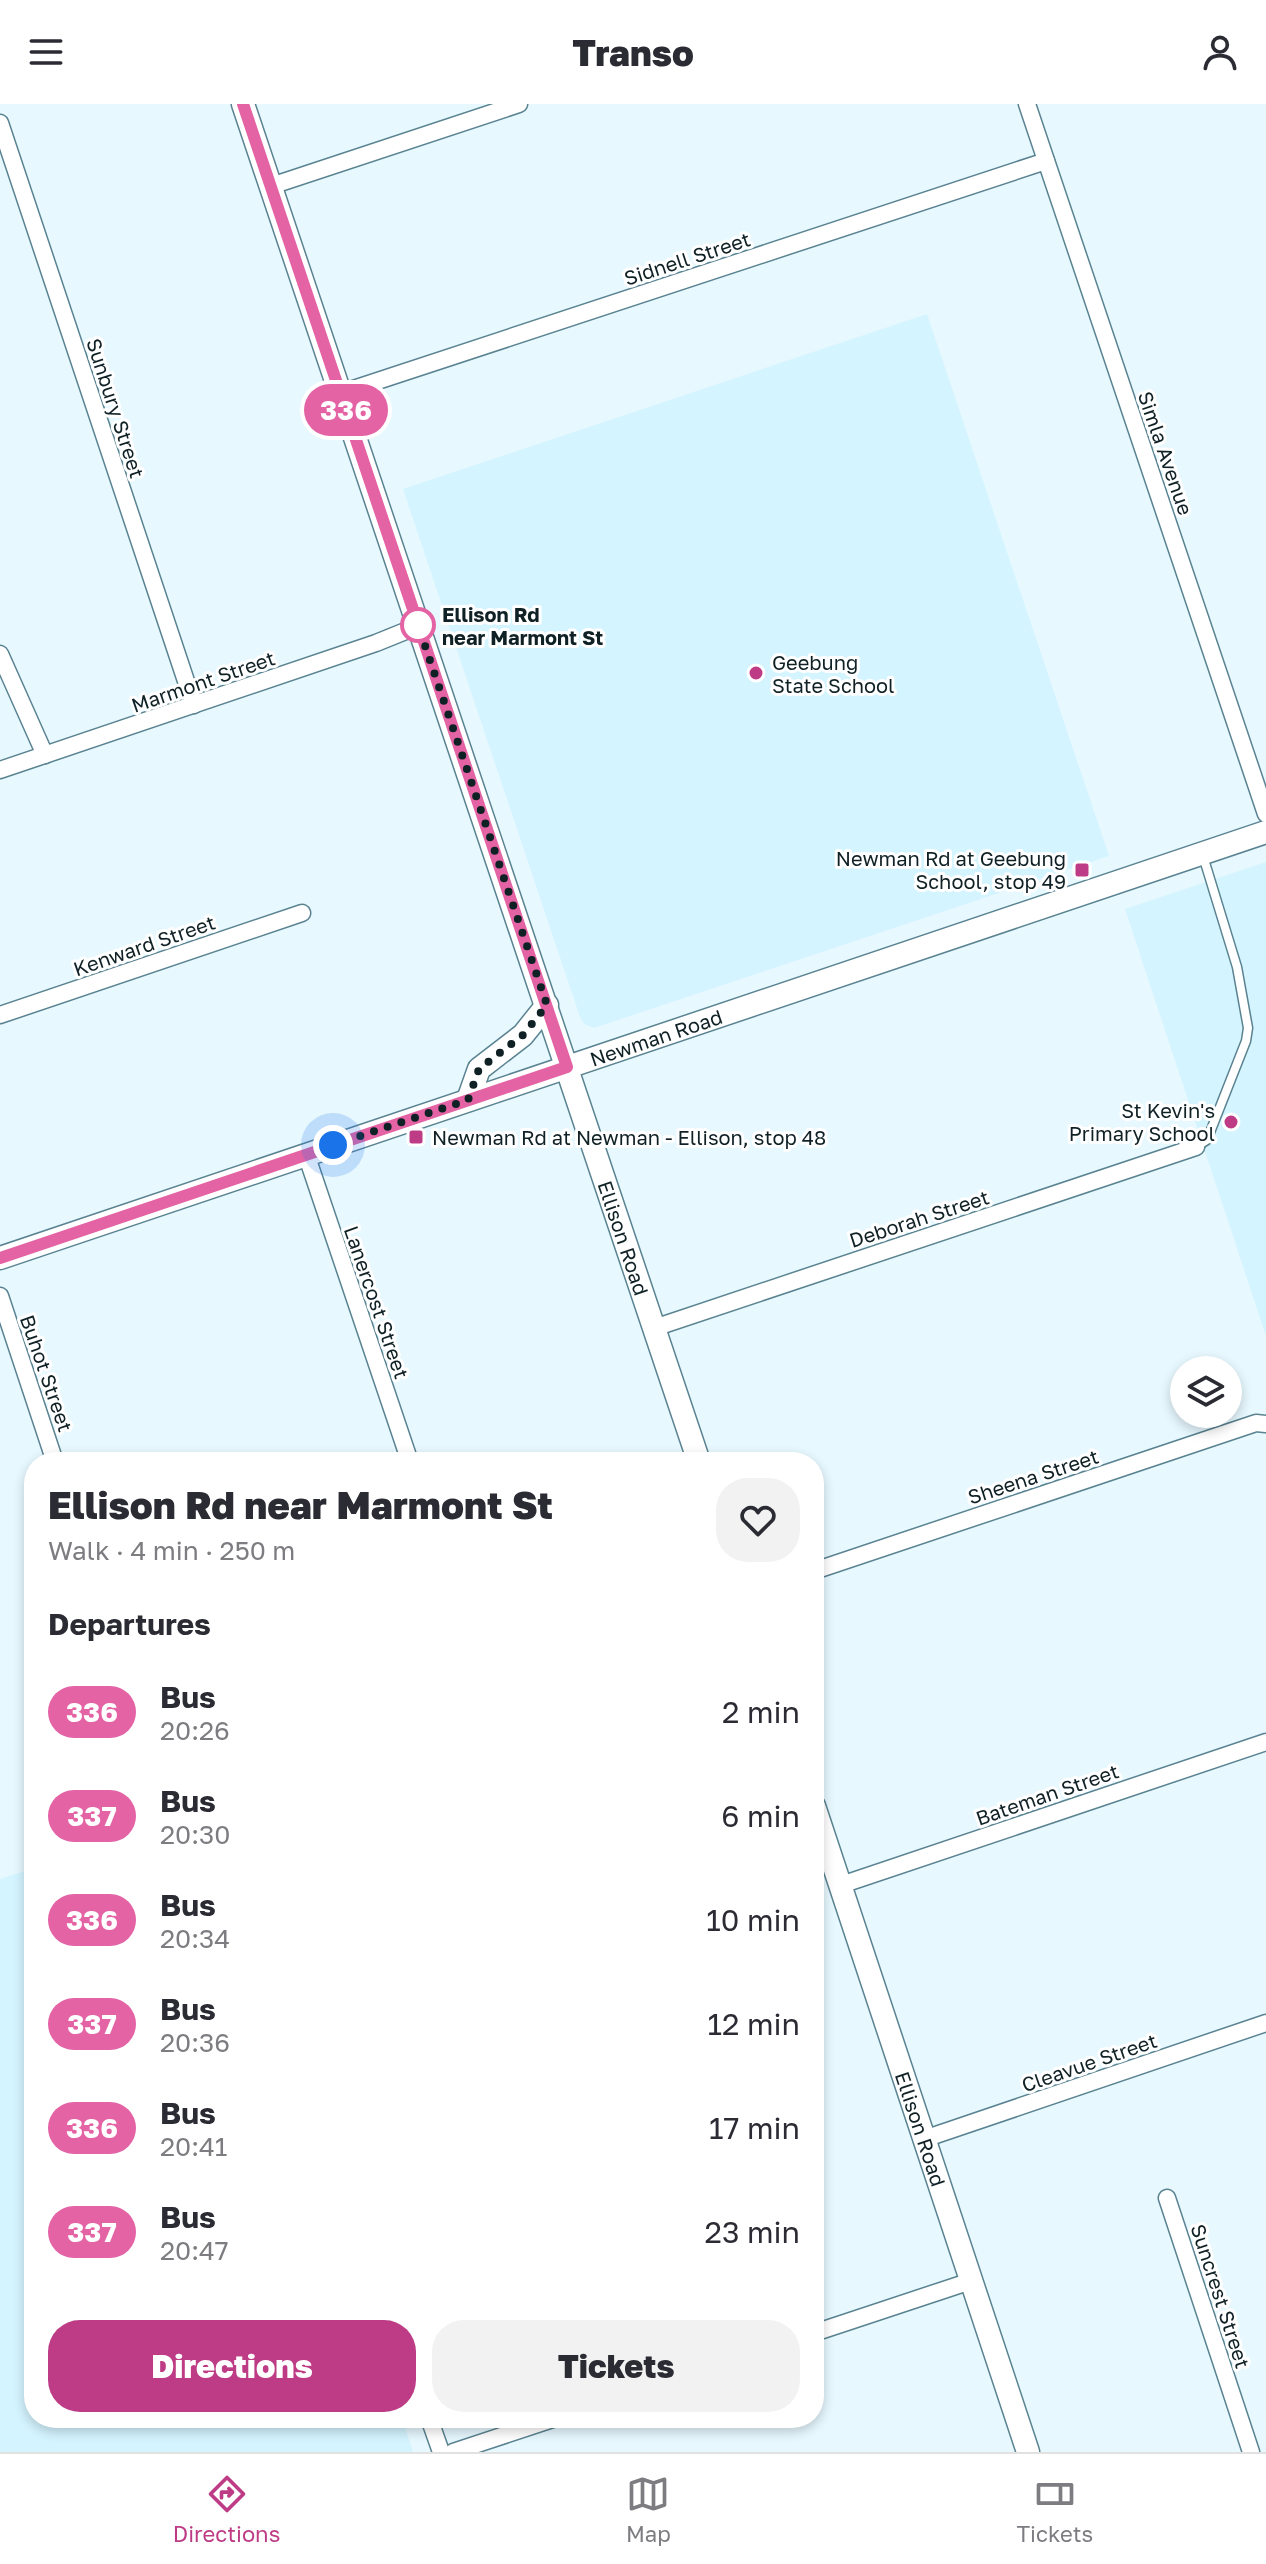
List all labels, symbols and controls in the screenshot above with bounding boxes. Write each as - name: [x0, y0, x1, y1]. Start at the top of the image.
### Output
- icon: menu: [24, 30, 68, 74]
- icon: person: [1198, 30, 1242, 74]
- text: Transo: [572, 31, 694, 74]
- street label: Sidnell Street: [621, 226, 753, 290]
- street label: Sunbury Street: [82, 335, 150, 481]
- line badge: 336: [300, 384, 392, 436]
- street label: Simla Avenue: [1134, 388, 1198, 518]
- text: 336: [320, 393, 372, 426]
- place label: Ellison Rd near Marmont St: [442, 602, 603, 649]
- marker: Ellison Rd near Marmont St: [401, 608, 435, 642]
- street label: Marmont Street: [128, 645, 278, 717]
- place label: Geebung State School: [772, 650, 895, 697]
- marker: Geebung State School: [747, 664, 765, 682]
- place label: Newman Rd at Geebung School, stop 49: [836, 846, 1066, 893]
- marker: Newman Rd at Geebung School, stop 49: [1073, 861, 1091, 879]
- street label: Kenward Street: [70, 910, 218, 980]
- street label: Newman Road: [587, 1004, 725, 1071]
- place label: St Kevin's Primary School: [1069, 1098, 1215, 1145]
- marker: St Kevin's Primary School: [1222, 1113, 1240, 1131]
- your location: [313, 1125, 353, 1165]
- place label: Newman Rd at Newman - Ellison, stop 48: [432, 1125, 826, 1149]
- marker: Newman Rd at Newman - Ellison, stop 48: [407, 1128, 425, 1146]
- street label: Ellison Road: [593, 1177, 654, 1298]
- street label: Deborah Street: [846, 1184, 992, 1252]
- street label: Lanercost Street: [340, 1222, 414, 1382]
- street label: Buhot Street: [16, 1311, 78, 1435]
- map controls: [1170, 1356, 1242, 1428]
- button: layers: [1170, 1356, 1242, 1428]
- street label: Sheena Street: [965, 1444, 1101, 1508]
- button: heart: [716, 1478, 800, 1562]
- text: Ellison Rd near Marmont St: [48, 1482, 553, 1527]
- text: Walk · 4 min · 250 m: [48, 1535, 295, 1566]
- text: Departures: [48, 1606, 211, 1642]
- text: Bus: [160, 1679, 216, 1715]
- text: 2 min: [722, 1694, 800, 1730]
- text: 336: [66, 1695, 118, 1728]
- text: 20:26: [160, 1715, 230, 1746]
- street label: Bateman Street: [972, 1758, 1122, 1830]
- text: Bus: [160, 1783, 216, 1819]
- text: 6 min: [721, 1798, 800, 1834]
- text: 337: [67, 1799, 117, 1832]
- text: 20:30: [160, 1819, 230, 1850]
- text: Bus: [160, 1887, 216, 1923]
- text: 10 min: [706, 1902, 800, 1938]
- text: 336: [66, 1903, 118, 1936]
- text: 20:34: [160, 1923, 230, 1954]
- text: Bus: [160, 1991, 216, 2027]
- text: 12 min: [708, 2006, 800, 2042]
- text: 337: [67, 2007, 117, 2040]
- text: 20:36: [160, 2027, 230, 2058]
- street label: Cleavue Street: [1018, 2028, 1160, 2096]
- street label: Ellison Road: [891, 2068, 951, 2189]
- text: Bus: [160, 2095, 216, 2131]
- text: 17 min: [709, 2110, 800, 2146]
- text: 336: [66, 2111, 118, 2144]
- text: 20:41: [160, 2131, 227, 2162]
- text: Bus: [160, 2199, 216, 2235]
- text: 23 min: [705, 2214, 800, 2250]
- text: 337: [67, 2215, 117, 2248]
- street label: Suncrest Street: [1186, 2221, 1256, 2371]
- text: 20:47: [160, 2235, 229, 2266]
- button: Directions: [48, 2320, 416, 2412]
- button: Tickets: [432, 2320, 800, 2412]
- tab: Directions: [173, 2472, 280, 2547]
- tab: Map: [626, 2472, 671, 2547]
- tab: Tickets: [1016, 2472, 1093, 2547]

